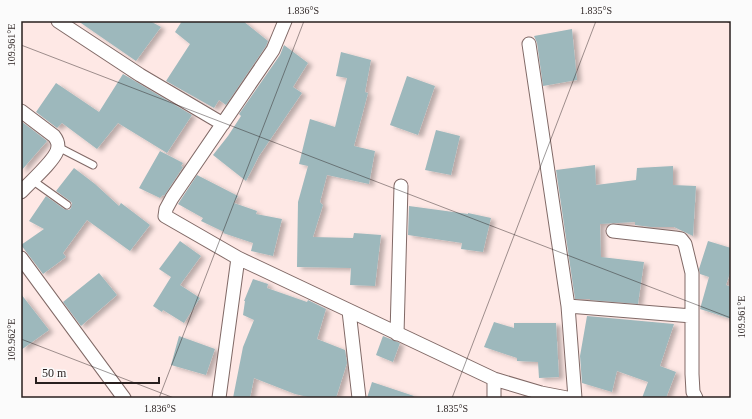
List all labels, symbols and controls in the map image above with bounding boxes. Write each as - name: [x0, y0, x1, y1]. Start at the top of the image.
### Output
- text: 1.836°S: [287, 5, 319, 16]
- text: 1.835°S: [580, 5, 612, 16]
- text: 109.961°E: [6, 24, 17, 66]
- text: 109.961°E: [736, 296, 747, 338]
- text: 109.962°E: [6, 319, 17, 361]
- scale bar: [36, 359, 159, 385]
- text: 50 m: [42, 366, 67, 380]
- text: 1.836°S: [144, 403, 176, 414]
- text: 1.835°S: [436, 403, 468, 414]

